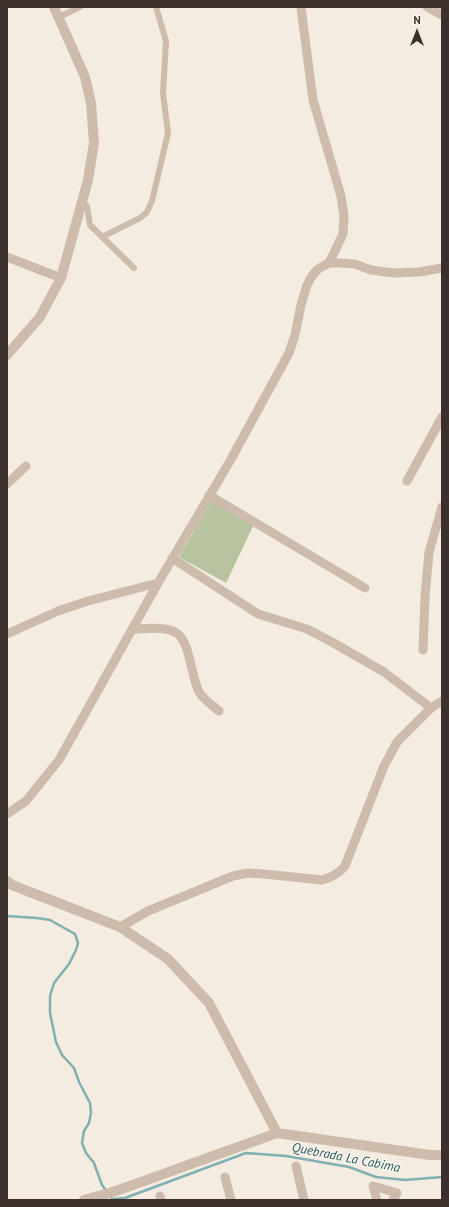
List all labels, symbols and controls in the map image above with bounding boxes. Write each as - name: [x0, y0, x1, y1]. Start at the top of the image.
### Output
- north arrow: [397, 12, 437, 52]
- text: N: [413, 13, 421, 27]
- water label: Quebrada La Cabima: [291, 1140, 401, 1176]

